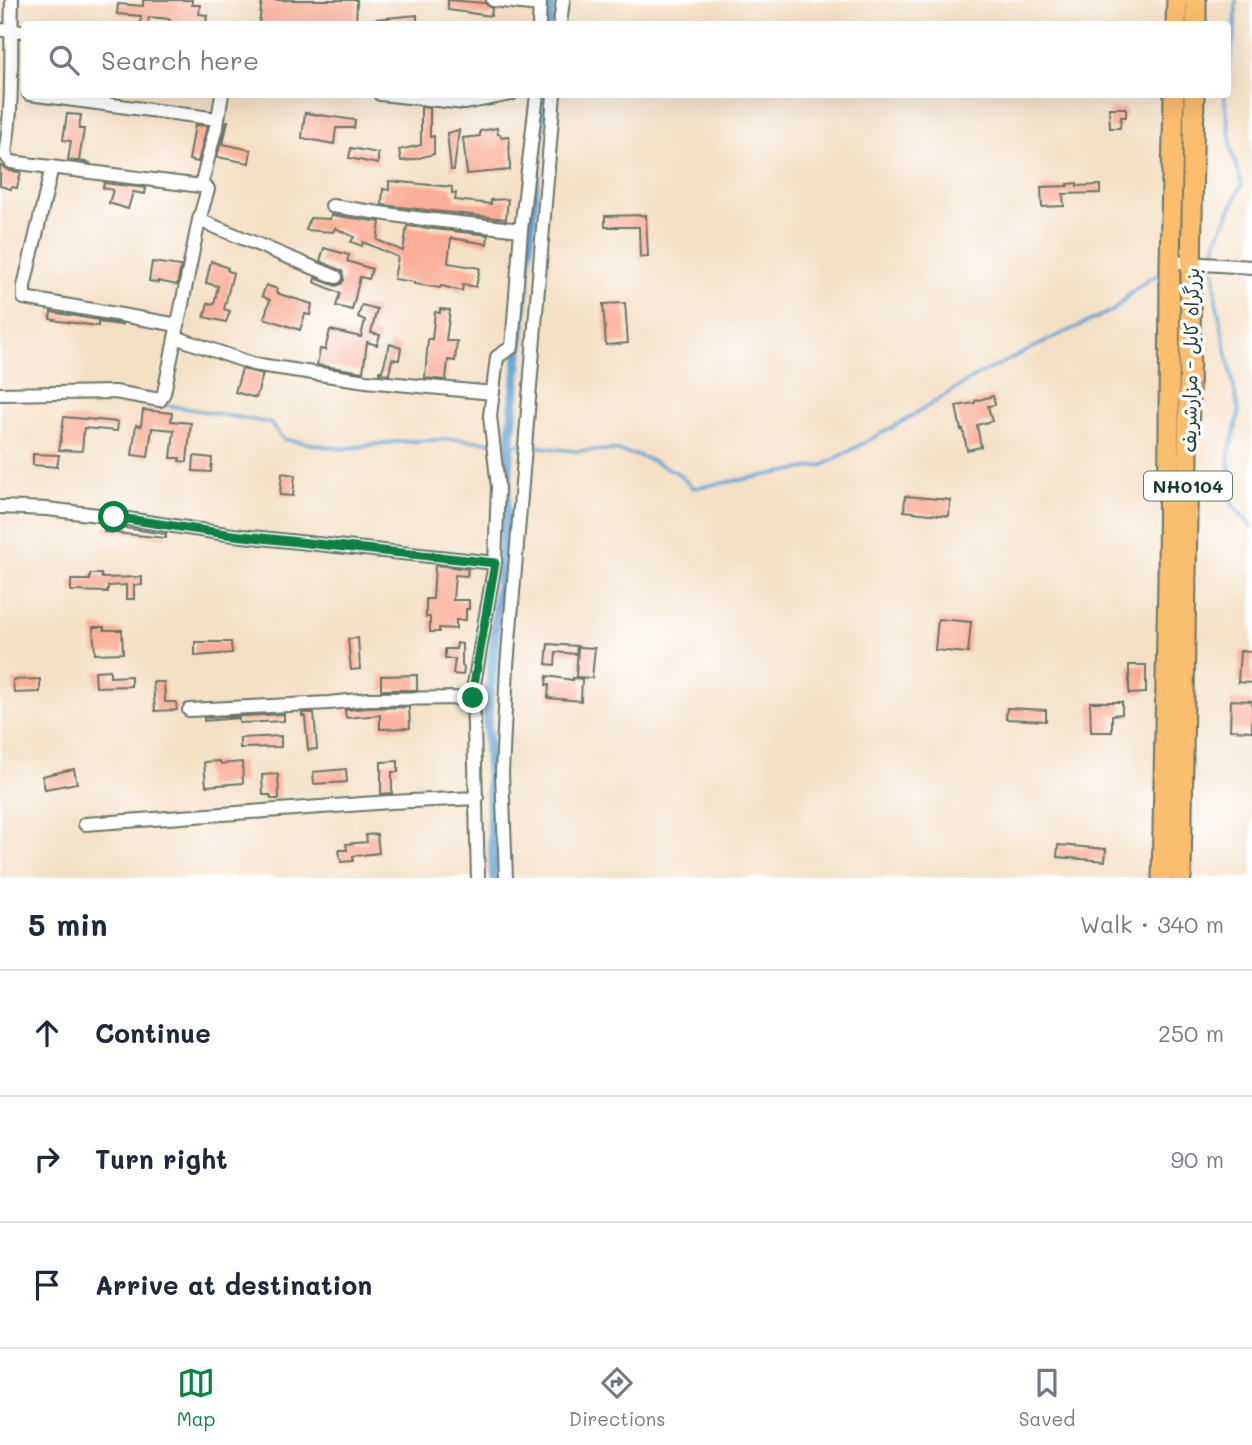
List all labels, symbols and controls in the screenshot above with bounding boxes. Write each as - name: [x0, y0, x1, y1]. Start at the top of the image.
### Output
- search box: [21, 21, 1231, 98]
- icon: search: [45, 41, 83, 79]
- text: Search here: [101, 43, 259, 77]
- street label: بزرگراه کابل - مزارشریف: [1176, 267, 1204, 453]
- road number: NH0104: [1144, 472, 1232, 500]
- route start: [98, 501, 129, 532]
- route end: [457, 682, 488, 713]
- text: 5 min: [28, 904, 108, 944]
- text: Walk · 340 m: [1080, 909, 1224, 939]
- icon: ahead: [28, 1014, 66, 1052]
- text: Continue: [95, 1016, 211, 1050]
- text: 250 m: [1158, 1018, 1224, 1048]
- icon: right: [28, 1140, 66, 1178]
- text: Turn right: [95, 1142, 228, 1176]
- text: 90 m: [1171, 1144, 1224, 1174]
- icon: arrive: [28, 1266, 66, 1304]
- text: Arrive at destination: [95, 1268, 372, 1302]
- tab: Map: [177, 1364, 215, 1431]
- tab: Directions: [569, 1364, 665, 1431]
- tab: Saved: [1019, 1364, 1075, 1431]

